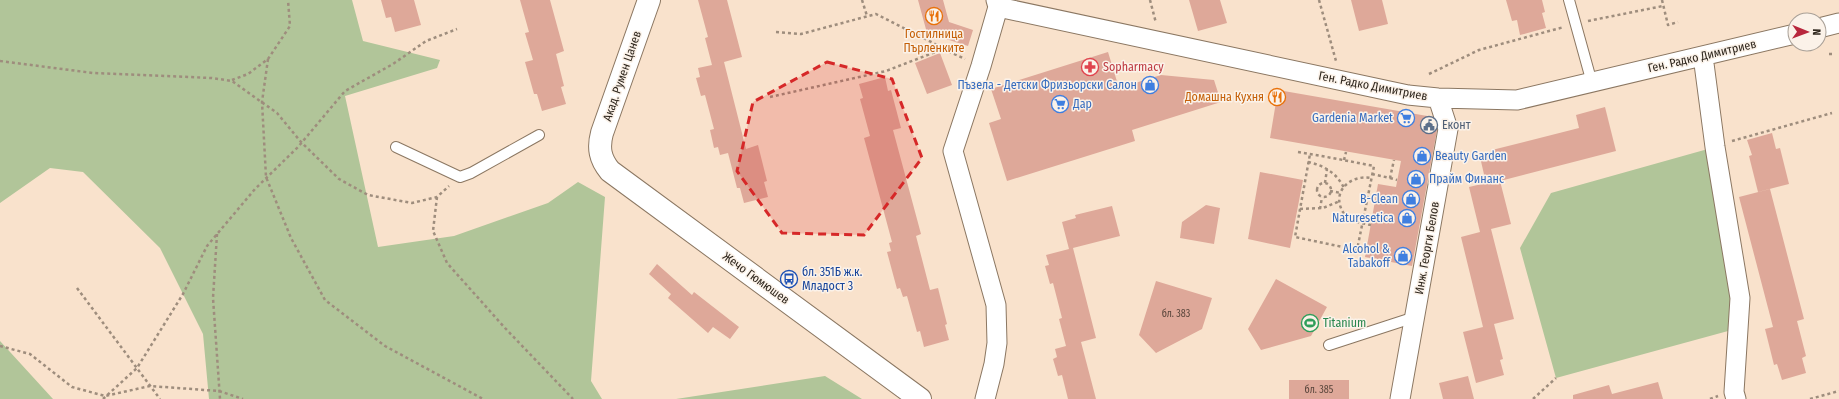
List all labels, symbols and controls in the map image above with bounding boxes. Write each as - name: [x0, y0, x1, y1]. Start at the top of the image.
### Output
- restaurant icon: Гостилница Пърленките: [924, 6, 944, 26]
- north arrow: [1787, 12, 1827, 52]
- place label: Гостилница Пърленките: [903, 27, 965, 55]
- street label: Акад. Румен Цанев: [600, 29, 644, 123]
- text: N: [1810, 29, 1823, 36]
- street label: Ген. Радко Димитриев: [1646, 37, 1758, 75]
- pharmacy icon: Sopharmacy: [1080, 57, 1100, 77]
- place label: Sopharmacy: [1103, 60, 1164, 74]
- street label: Ген. Радко Димитриев: [1317, 69, 1429, 103]
- shop icon: Пъзела - Детски Фризьорски Салон: [1140, 75, 1160, 95]
- place label: Пъзела - Детски Фризьорски Салон: [957, 78, 1137, 92]
- restaurant icon: Домашна Кухня: [1267, 87, 1287, 107]
- place label: Домашна Кухня: [1184, 90, 1264, 104]
- supermarket icon: Дар: [1050, 94, 1070, 114]
- place label: Дар: [1072, 97, 1092, 111]
- supermarket icon: Gardenia Market: [1396, 108, 1416, 128]
- place label: Gardenia Market: [1312, 111, 1393, 125]
- public building icon: Еконт: [1419, 115, 1439, 135]
- place label: Еконт: [1442, 118, 1471, 132]
- shop icon: Beauty Garden: [1412, 146, 1432, 166]
- place label: Beauty Garden: [1435, 149, 1507, 163]
- shop icon: Прайм Финанс: [1406, 169, 1426, 189]
- place label: Прайм Финанс: [1429, 172, 1504, 186]
- shop icon: B-Clean: [1401, 189, 1421, 209]
- place label: B-Clean: [1360, 192, 1398, 206]
- street label: Инж. Георги Белов: [1412, 200, 1442, 296]
- shop icon: Naturesetica: [1397, 208, 1417, 228]
- place label: Naturesetica: [1332, 211, 1394, 225]
- place label: Alcohol & Tabakoff: [1343, 242, 1391, 270]
- shop icon: Alcohol & Tabakoff: [1393, 246, 1413, 266]
- street label: Жечо Гюмюшев: [720, 249, 792, 307]
- place label: бл. 351Б ж.к. Младост 3: [802, 265, 863, 293]
- bus stop icon: бл. 351Б ж.к. Младост 3: [779, 269, 799, 289]
- house number: бл. 383: [1162, 308, 1191, 320]
- sports icon: Titanium: [1300, 313, 1320, 333]
- place label: Titanium: [1323, 316, 1366, 330]
- house number: бл. 385: [1305, 384, 1334, 396]

